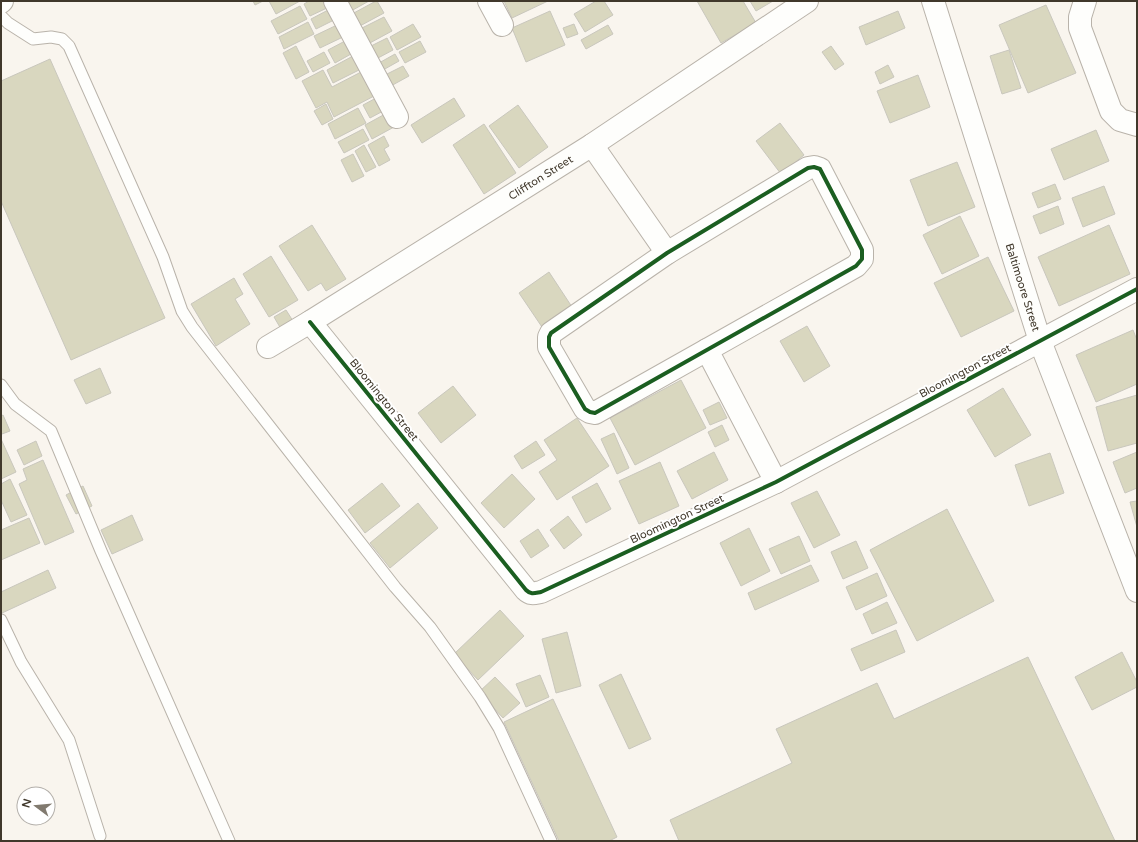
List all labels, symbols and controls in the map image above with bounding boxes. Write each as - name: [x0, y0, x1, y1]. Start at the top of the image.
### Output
- street label: Cliffton Street: [506, 152, 575, 202]
- street label: Baltimoore Street: [1003, 241, 1043, 333]
- street label: Bloomington Street: [917, 341, 1013, 401]
- street label: Bloomington Street: [347, 356, 421, 444]
- street label: Bloomington Street: [628, 492, 726, 546]
- north arrow: [16, 786, 56, 826]
- text: N: [19, 797, 34, 809]

